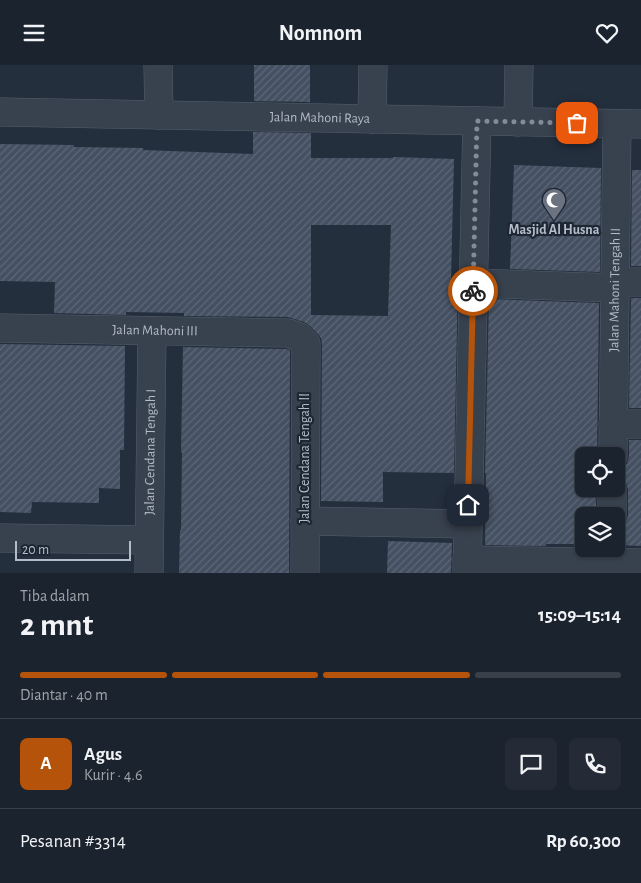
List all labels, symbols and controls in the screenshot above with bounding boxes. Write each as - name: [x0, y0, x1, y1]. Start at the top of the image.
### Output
- icon: menu: [20, 19, 48, 47]
- icon: heart: [593, 19, 621, 47]
- text: Nomnom: [279, 22, 362, 44]
- pin: [556, 102, 598, 144]
- icon: bag: [563, 109, 591, 137]
- street label: Jalan Mahoni Raya: [270, 110, 371, 126]
- mosque icon: Masjid Al Husna: [541, 187, 567, 221]
- place label: Masjid Al Husna: [509, 223, 600, 237]
- street label: Jalan Mahoni Tengah II: [607, 228, 623, 352]
- courier: [448, 266, 498, 316]
- icon: bike: [459, 277, 487, 305]
- street label: Jalan Mahoni III: [112, 323, 198, 338]
- street label: Jalan Cendana Tengah I: [143, 389, 158, 515]
- street label: Jalan Cendana Tengah II: [298, 393, 312, 523]
- map controls: [575, 447, 625, 557]
- button: locate: [575, 447, 625, 497]
- pin: [447, 484, 489, 526]
- icon: home: [454, 491, 482, 519]
- button: layers: [575, 507, 625, 557]
- scale bar: [15, 538, 131, 561]
- text: 20 m: [22, 543, 49, 557]
- text: Tiba dalam: [20, 588, 90, 604]
- text: 15:09–15:14: [538, 606, 621, 625]
- text: 2 mnt: [20, 609, 93, 641]
- text: Diantar · 40 m: [20, 687, 108, 703]
- button: chat: [505, 738, 557, 790]
- button: phone: [569, 738, 621, 790]
- text: Agus: [84, 745, 122, 764]
- text: A: [40, 754, 52, 773]
- text: Kurir · 4.6: [84, 767, 143, 783]
- text: Pesanan #3314: [20, 832, 126, 851]
- text: Rp 60,300: [546, 832, 621, 851]

